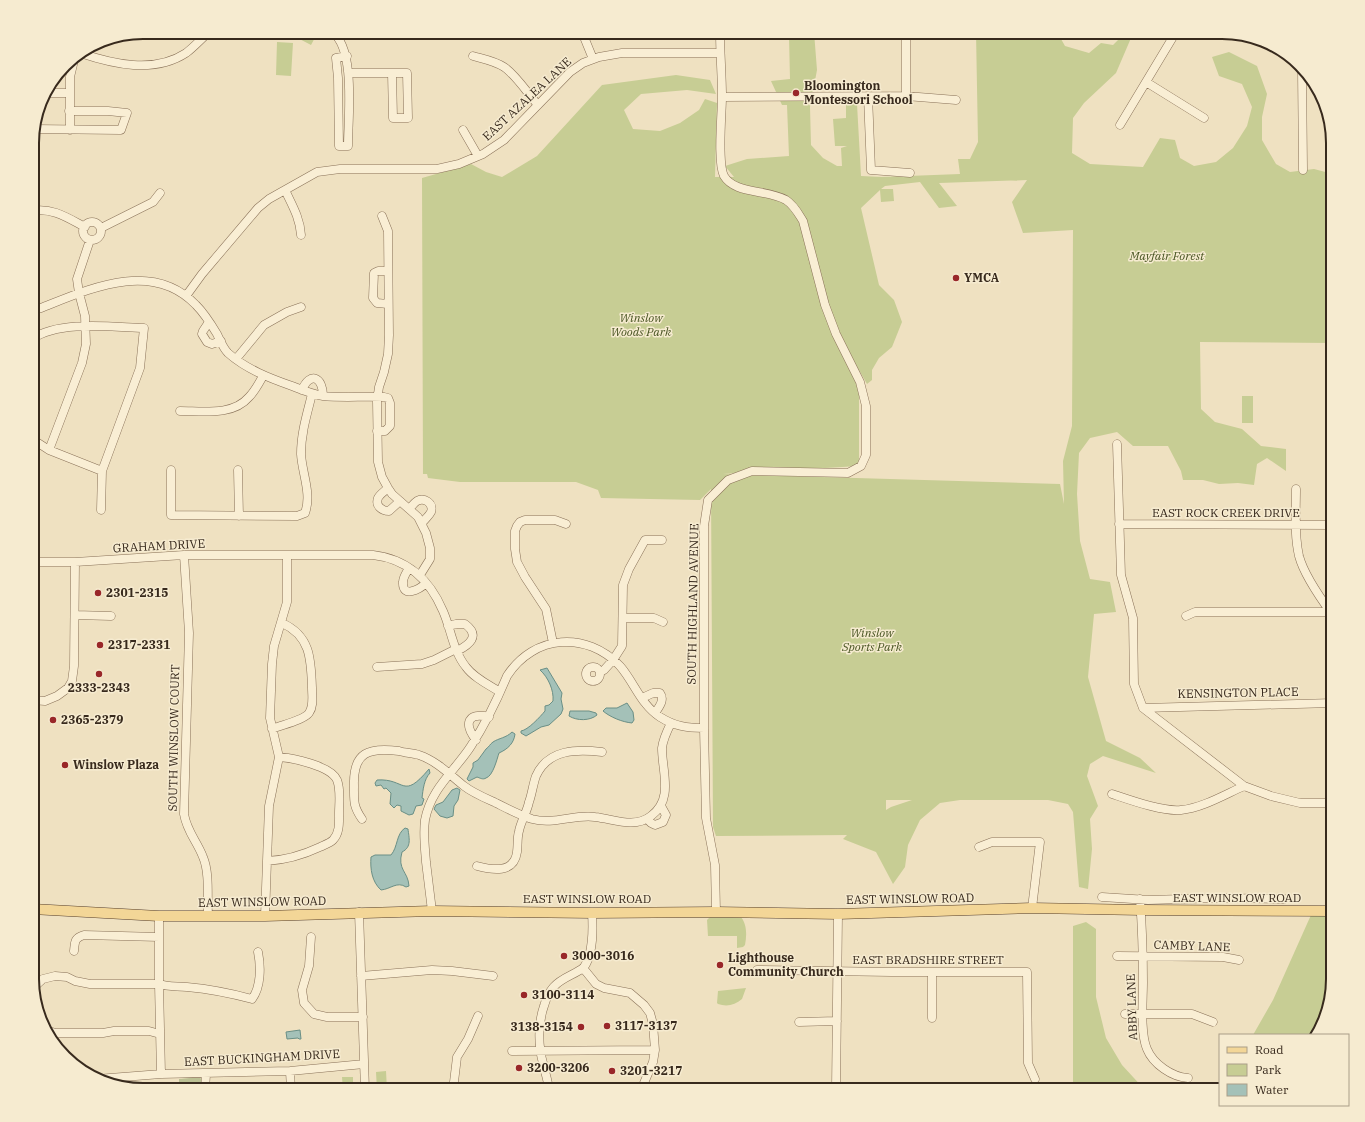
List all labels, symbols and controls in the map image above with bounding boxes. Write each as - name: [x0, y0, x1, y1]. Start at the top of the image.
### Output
- street label: EAST AZALEA LANE: [479, 54, 574, 144]
- place label: Bloomington Montessori School: [804, 78, 913, 107]
- marker: Bloomington Montessori School: [791, 88, 801, 98]
- park label: Mayfair Forest: [1129, 248, 1205, 263]
- place label: YMCA: [964, 270, 1000, 285]
- marker: YMCA: [951, 273, 961, 283]
- park label: Winslow Woods Park: [611, 310, 672, 339]
- street label: EAST ROCK CREEK DRIVE: [1152, 505, 1300, 520]
- street label: SOUTH HIGHLAND AVENUE: [684, 523, 701, 685]
- street label: GRAHAM DRIVE: [112, 536, 205, 555]
- place label: 2301-2315: [106, 585, 168, 600]
- marker: 2301-2315: [93, 588, 103, 598]
- park label: Winslow Sports Park: [841, 625, 903, 654]
- place label: 2317-2331: [108, 637, 170, 652]
- marker: 2317-2331: [95, 640, 105, 650]
- street label: SOUTH WINSLOW COURT: [165, 664, 182, 812]
- marker: 2333-2343: [94, 669, 104, 679]
- place label: 2333-2343: [68, 680, 130, 695]
- street label: KENSINGTON PLACE: [1177, 684, 1299, 701]
- place label: 2365-2379: [61, 712, 123, 727]
- marker: 2365-2379: [48, 715, 58, 725]
- place label: Winslow Plaza: [73, 757, 159, 772]
- marker: Winslow Plaza: [60, 760, 70, 770]
- street label: EAST WINSLOW ROAD: [846, 890, 974, 907]
- street label: EAST WINSLOW ROAD: [1173, 890, 1301, 905]
- street label: EAST WINSLOW ROAD: [523, 891, 651, 906]
- street label: EAST WINSLOW ROAD: [198, 893, 326, 910]
- street label: CAMBY LANE: [1153, 937, 1231, 954]
- place label: 3000-3016: [572, 948, 634, 963]
- place label: Lighthouse Community Church: [728, 950, 844, 979]
- marker: 3000-3016: [559, 951, 569, 961]
- street label: EAST BRADSHIRE STREET: [852, 952, 1004, 967]
- marker: Lighthouse Community Church: [715, 960, 725, 970]
- street label: ABBY LANE: [1123, 973, 1140, 1041]
- place label: 3100-3114: [532, 987, 594, 1002]
- marker: 3100-3114: [519, 990, 529, 1000]
- place label: 3117-3137: [615, 1018, 677, 1033]
- place label: 3138-3154: [511, 1019, 573, 1034]
- marker: 3117-3137: [602, 1021, 612, 1031]
- marker: 3138-3154: [576, 1022, 586, 1032]
- legend: [1219, 1034, 1349, 1106]
- text: Road: [1255, 1042, 1284, 1057]
- street label: EAST BUCKINGHAM DRIVE: [184, 1046, 340, 1069]
- place label: 3200-3206: [527, 1060, 589, 1075]
- text: Park: [1255, 1062, 1281, 1077]
- marker: 3200-3206: [514, 1063, 524, 1073]
- place label: 3201-3217: [620, 1063, 682, 1078]
- marker: 3201-3217: [607, 1066, 617, 1076]
- text: Water: [1255, 1082, 1289, 1097]

